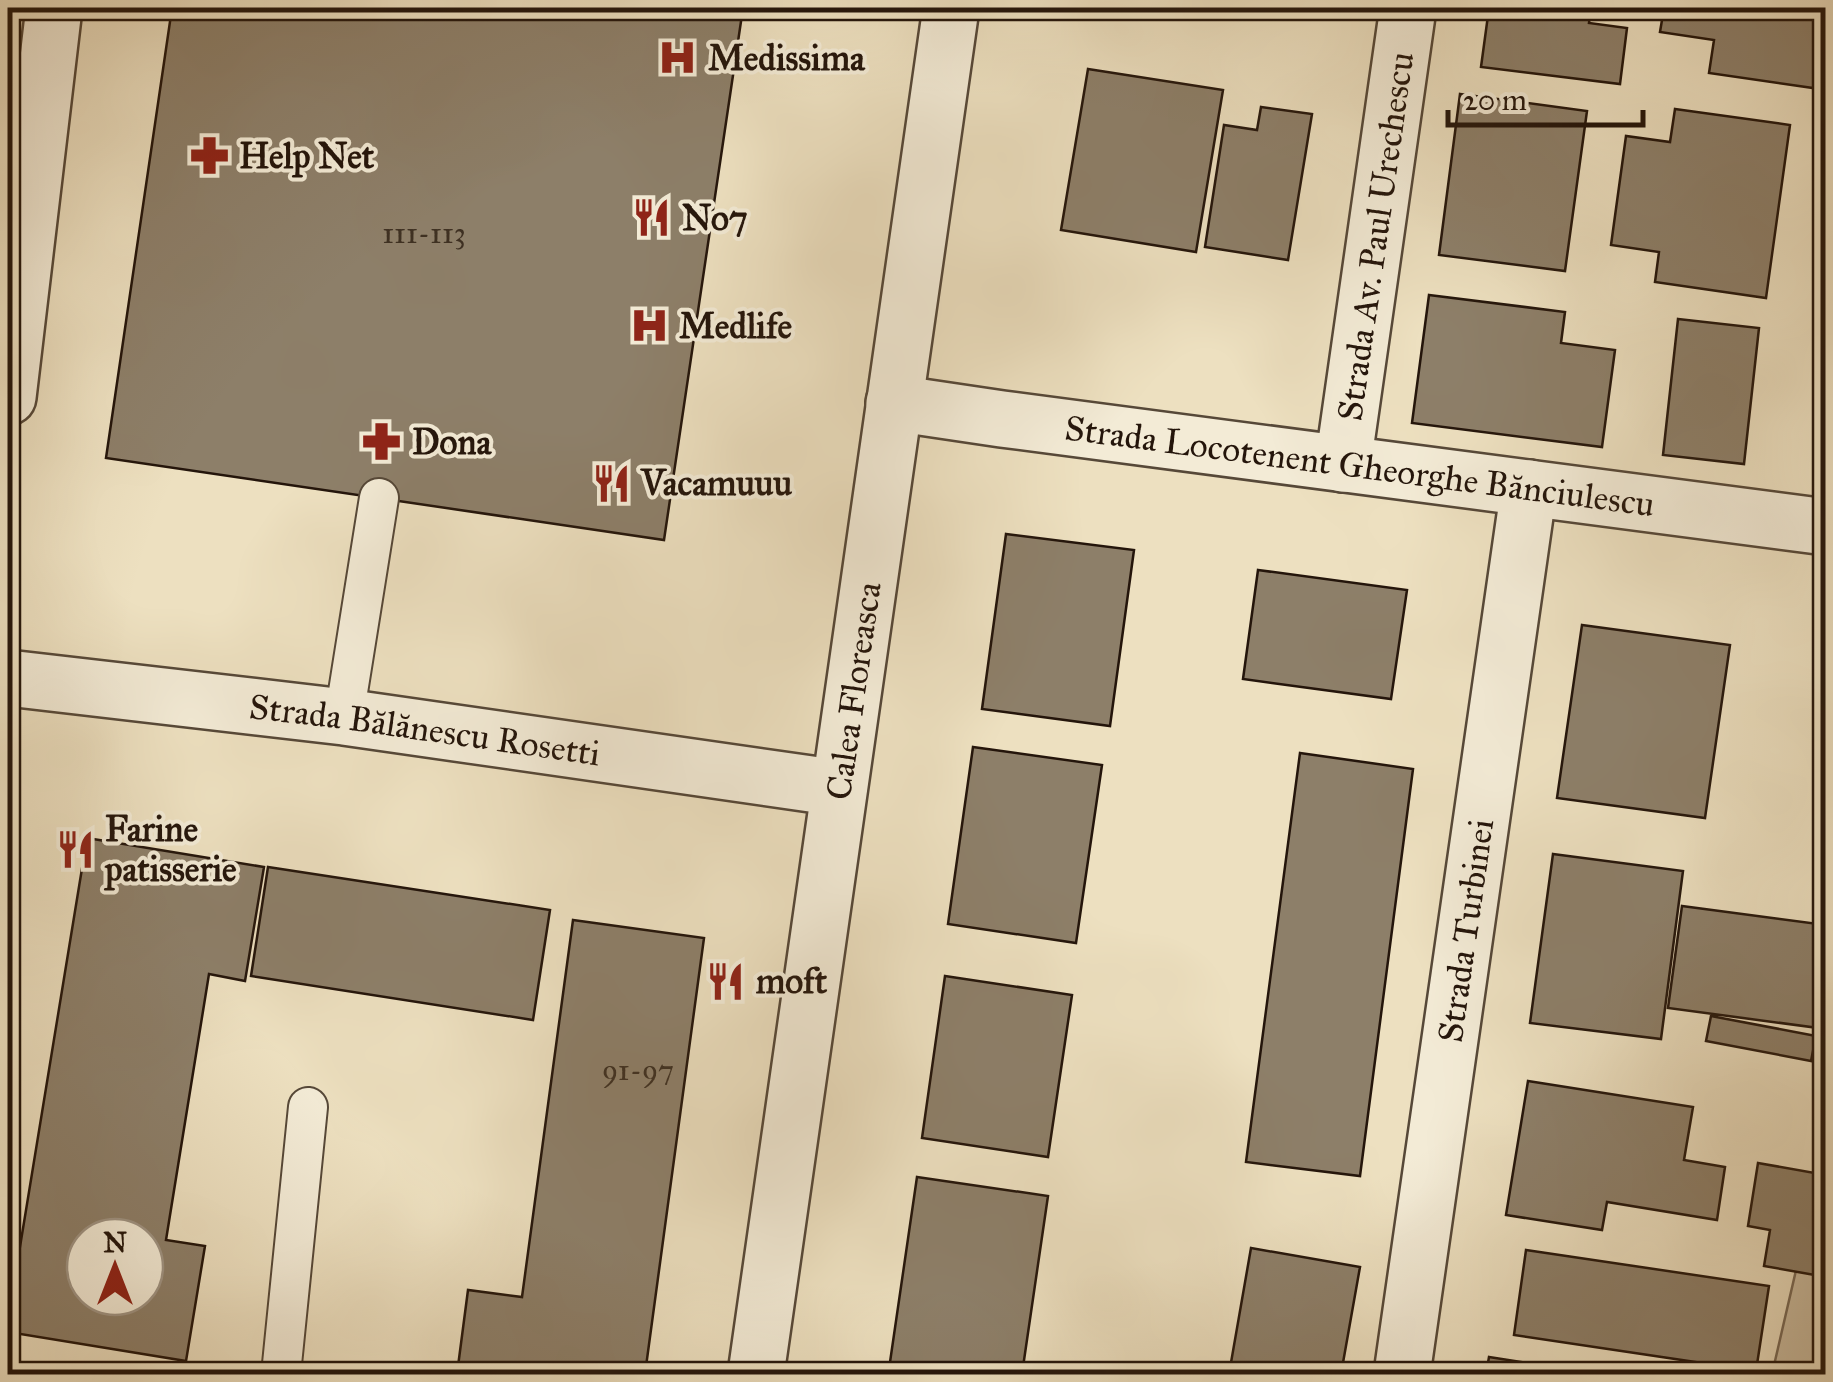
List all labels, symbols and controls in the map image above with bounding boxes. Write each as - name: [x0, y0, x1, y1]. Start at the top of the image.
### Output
- hospital icon: Medissima: [657, 37, 699, 79]
- place label: Medissima: [708, 37, 866, 80]
- street label: Strada Av. Paul Urechescu: [1328, 49, 1423, 424]
- scale bar: [1448, 65, 1643, 127]
- text: 20 m: [1463, 82, 1527, 118]
- pharmacy icon: Help Net: [188, 135, 230, 177]
- place label: Help Net: [239, 135, 375, 178]
- restaurant icon: No7: [631, 197, 673, 239]
- place label: No7: [682, 197, 748, 240]
- house number: 111-113: [382, 215, 466, 251]
- hospital icon: Medlife: [628, 305, 670, 347]
- place label: Medlife: [679, 305, 792, 348]
- street label: Strada Locotenent Gheorghe Bănciulescu: [1062, 406, 1657, 526]
- pharmacy icon: Dona: [361, 421, 403, 463]
- place label: Dona: [412, 421, 492, 464]
- restaurant icon: Vacamuuu: [590, 462, 632, 504]
- place label: Vacamuuu: [640, 462, 792, 505]
- street label: Calea Floreasca: [817, 579, 890, 803]
- street label: Strada Bălănescu Rosetti: [247, 685, 603, 775]
- place label: Farine patisserie: [103, 808, 237, 891]
- street label: Strada Turbinei: [1428, 816, 1503, 1045]
- restaurant icon: Farine patisserie: [54, 828, 96, 870]
- restaurant icon: moft: [705, 960, 747, 1002]
- place label: moft: [756, 960, 828, 1003]
- house number: 91-97: [602, 1052, 674, 1089]
- north arrow: [65, 1217, 165, 1317]
- text: N: [103, 1225, 127, 1260]

